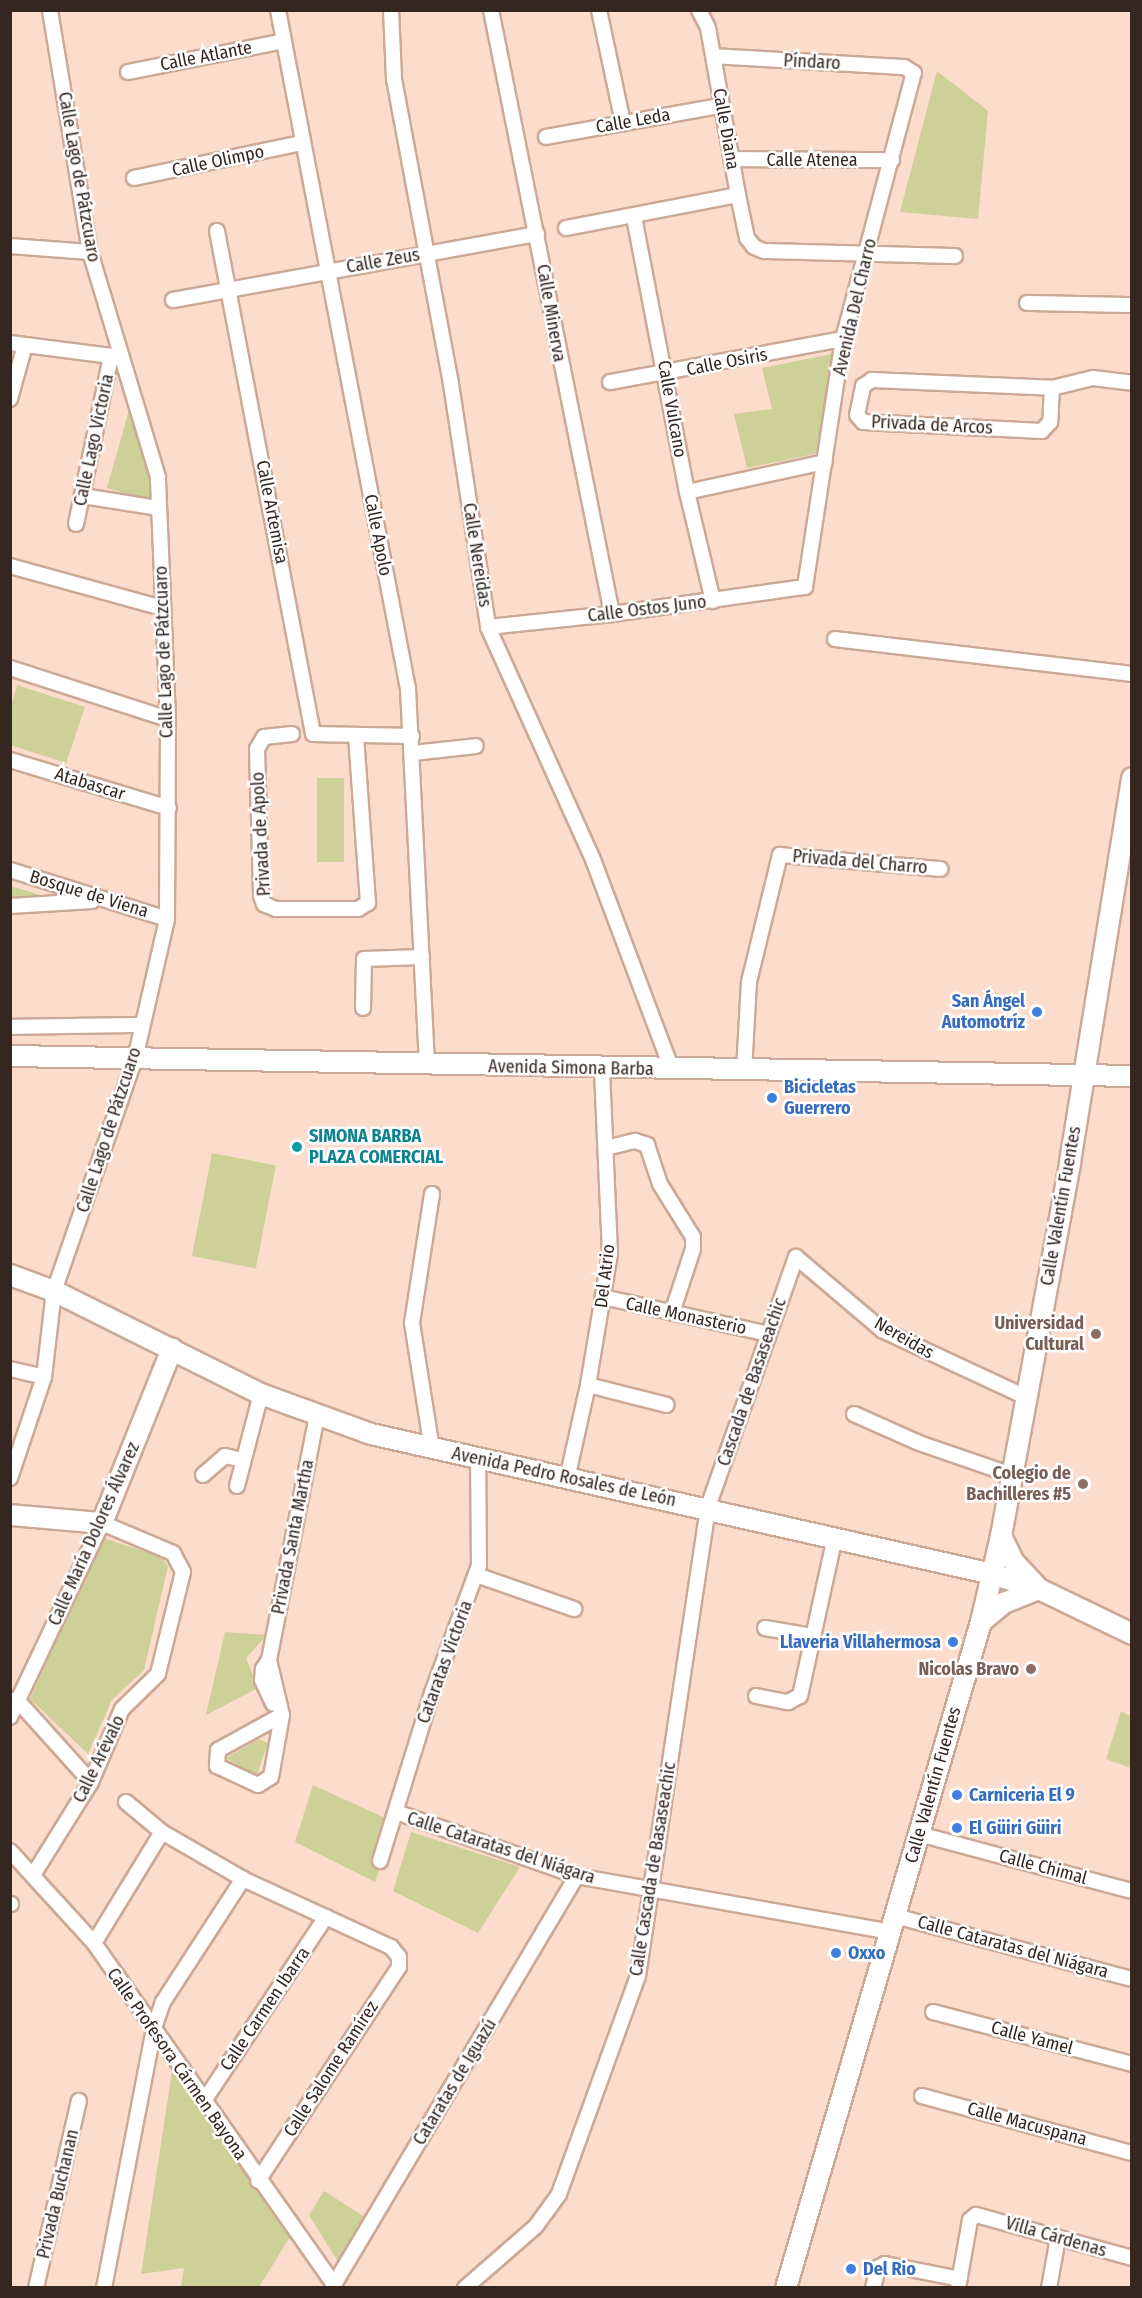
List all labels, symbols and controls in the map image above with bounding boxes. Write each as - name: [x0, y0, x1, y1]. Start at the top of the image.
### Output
- street label: Calle Atlante: [158, 37, 254, 75]
- street label: Píndaro: [783, 50, 841, 74]
- street label: Calle Diana: [708, 87, 744, 171]
- street label: Calle Lago de Pátzcuaro: [53, 90, 105, 264]
- street label: Calle Leda: [594, 104, 672, 138]
- street label: Calle Olimpo: [170, 141, 266, 181]
- street label: Calle Atenea: [766, 149, 858, 171]
- street label: Avenida Del Charro: [829, 236, 881, 378]
- street label: Calle Zeus: [345, 244, 421, 278]
- street label: Calle Minerva: [532, 263, 570, 363]
- street label: Calle Osiris: [685, 344, 769, 380]
- street label: Calle Vulcano: [653, 359, 691, 459]
- street label: Calle Lago Victoria: [69, 372, 119, 508]
- street label: Privada de Arcos: [871, 411, 993, 439]
- street label: Calle Artemisa: [251, 458, 293, 566]
- street label: Calle Apolo: [360, 492, 396, 578]
- street label: Calle Nereidas: [458, 501, 496, 609]
- street label: Calle Lago de Pátzcuaro: [150, 565, 178, 739]
- street label: Calle Ostos Juno: [586, 591, 708, 627]
- street label: Atabascar: [52, 763, 128, 805]
- street label: Privada de Apolo: [247, 771, 275, 897]
- street label: Privada del Charro: [792, 845, 928, 879]
- street label: Bosque de Viena: [27, 866, 151, 922]
- place label: San Ángel Automotríz: [942, 991, 1025, 1034]
- marker: San Ángel Automotríz: [1030, 1005, 1044, 1019]
- street label: Calle Lago de Pátzcuaro: [72, 1045, 146, 1215]
- street label: Avenida Simona Barba: [488, 1056, 654, 1080]
- place label: Bicicletas Guerrero: [784, 1077, 856, 1120]
- marker: Bicicletas Guerrero: [765, 1091, 779, 1105]
- street label: Calle Valentín Fuentes: [1036, 1125, 1086, 1287]
- place label: SIMONA BARBA PLAZA COMERCIAL: [309, 1126, 443, 1168]
- marker: SIMONA BARBA PLAZA COMERCIAL: [290, 1140, 304, 1154]
- street label: Del Atrio: [590, 1243, 620, 1309]
- street label: Calle Monasterio: [624, 1293, 748, 1339]
- street label: Cascada de Basaseachic: [713, 1295, 791, 1469]
- street label: Nereidas: [870, 1312, 938, 1364]
- place label: Universidad Cultural: [994, 1313, 1084, 1356]
- marker: Universidad Cultural: [1089, 1327, 1103, 1341]
- street label: Calle María Dolores Álvarez: [44, 1439, 144, 1629]
- street label: Avenida Pedro Rosales de León: [450, 1443, 678, 1511]
- street label: Privada Santa Martha: [267, 1458, 319, 1616]
- place label: Colegio de Bachilleres #5: [966, 1463, 1071, 1506]
- marker: Colegio de Bachilleres #5: [1076, 1477, 1090, 1491]
- street label: Cataratas Victoria: [413, 1598, 477, 1726]
- place label: Llaveria Villahermosa: [780, 1631, 941, 1653]
- marker: Llaveria Villahermosa: [946, 1635, 960, 1649]
- place label: Nicolas Bravo: [918, 1658, 1019, 1680]
- marker: Nicolas Bravo: [1024, 1662, 1038, 1676]
- street label: Calle Valentín Fuentes: [900, 1704, 966, 1866]
- street label: Calle Arévalo: [69, 1712, 129, 1806]
- street label: Calle Cascada de Basaseachic: [625, 1760, 681, 1978]
- place label: Carniceria El 9: [969, 1784, 1075, 1806]
- marker: Carniceria El 9: [950, 1788, 964, 1802]
- street label: Calle Cataratas del Niágara: [404, 1807, 598, 1889]
- place label: El Güiri Güiri: [969, 1817, 1062, 1839]
- marker: El Güiri Güiri: [950, 1821, 964, 1835]
- street label: Calle Chimal: [997, 1845, 1089, 1889]
- street label: Calle Cataratas del Niágara: [915, 1911, 1111, 1983]
- place label: Oxxo: [848, 1942, 885, 1964]
- street label: Calle Carmen Ibarra: [216, 1943, 314, 2075]
- marker: Oxxo: [829, 1946, 843, 1960]
- street label: Calle Profesora Cármen Bayona: [102, 1964, 252, 2164]
- street label: Calle Salome Ramírez: [279, 1997, 383, 2141]
- street label: Cataratas de Iguazú: [409, 2015, 501, 2149]
- street label: Calle Yamel: [989, 2017, 1075, 2059]
- street label: Calle Macuspana: [965, 2098, 1089, 2150]
- street label: Privada Buchanan: [33, 2127, 83, 2261]
- street label: Villa Cárdenas: [1003, 2212, 1109, 2262]
- place label: Del Rio: [863, 2258, 916, 2280]
- marker: Del Rio: [844, 2262, 858, 2276]

